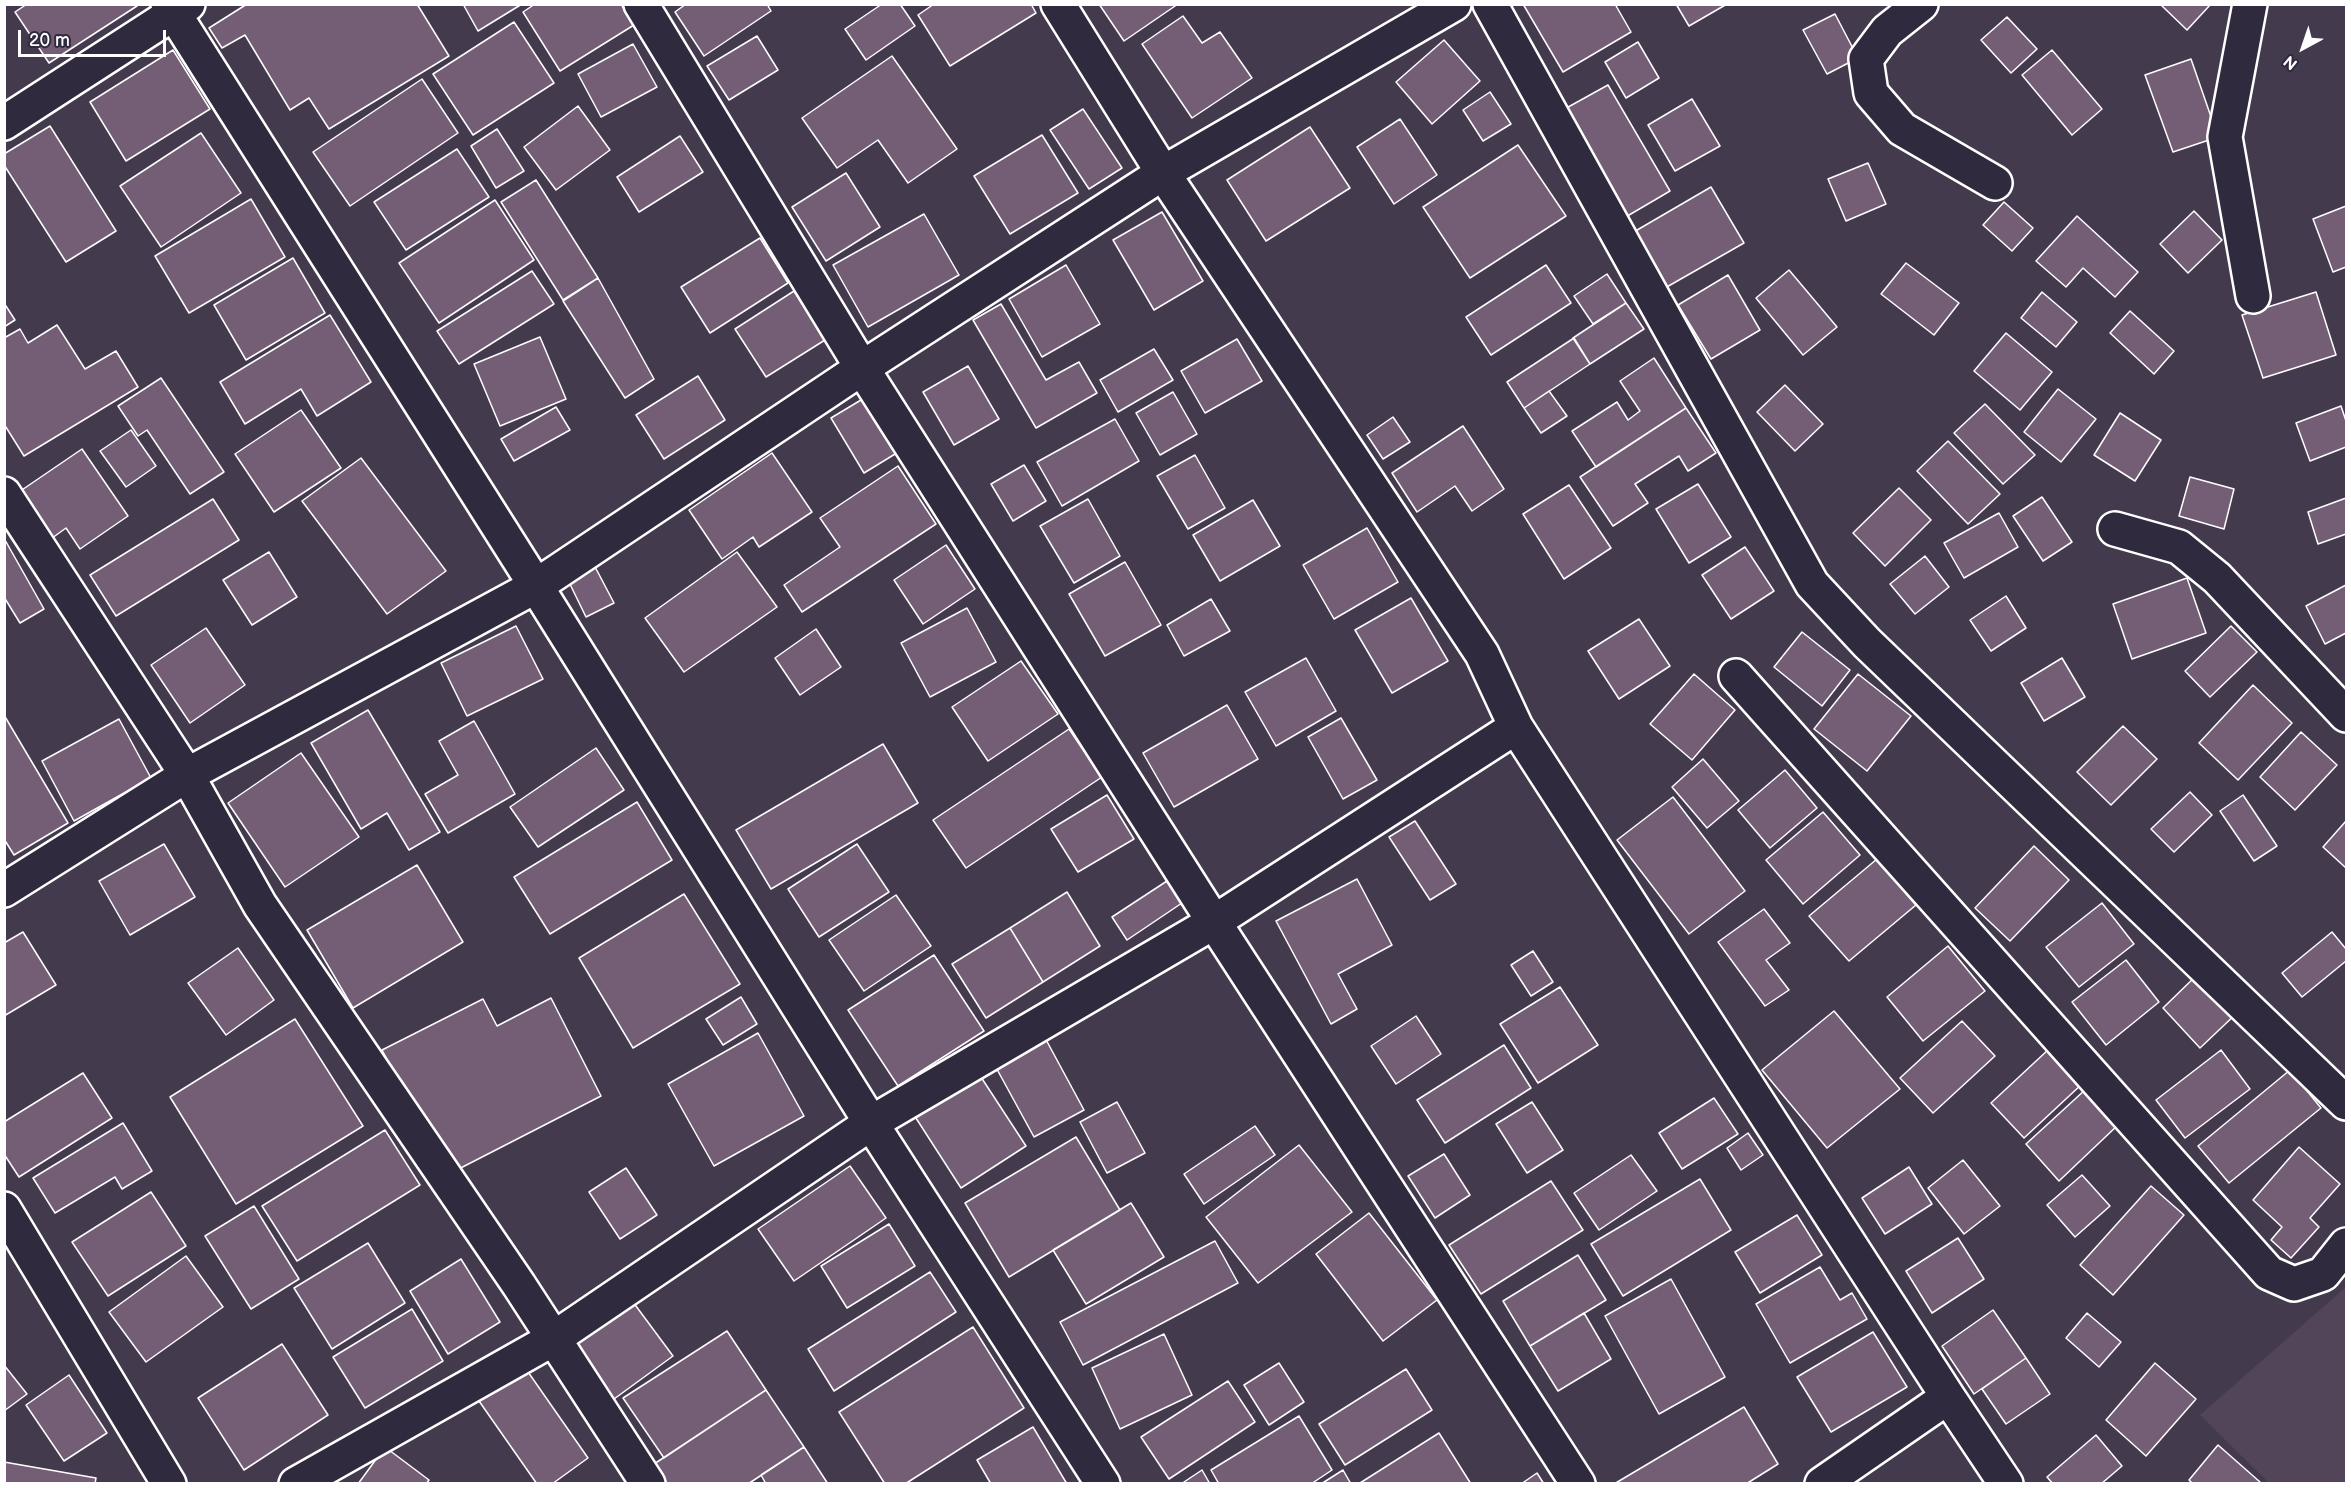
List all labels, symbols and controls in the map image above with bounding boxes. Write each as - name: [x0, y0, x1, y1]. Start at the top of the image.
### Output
- scale bar: [21, 18, 170, 56]
- north arrow: [2273, 18, 2333, 78]
- text: 20 m: [29, 30, 70, 51]
- text: N: [2280, 51, 2302, 73]

